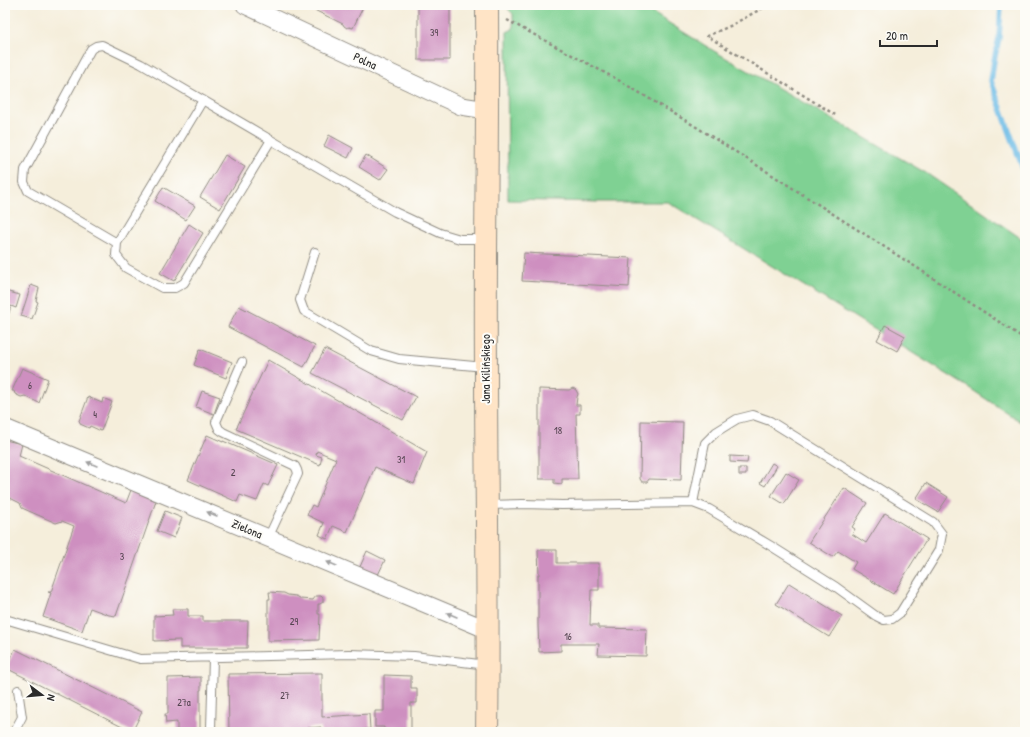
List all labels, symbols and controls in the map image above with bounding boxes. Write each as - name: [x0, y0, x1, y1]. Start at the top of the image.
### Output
- scale bar: [880, 22, 937, 48]
- house number: 39: [430, 26, 438, 39]
- text: 20 m: [886, 27, 908, 44]
- street label: Polna: [351, 48, 380, 73]
- street label: Jana Kilińskiego: [477, 334, 494, 404]
- house number: 6: [28, 379, 32, 392]
- house number: 4: [93, 408, 97, 421]
- house number: 18: [554, 424, 562, 437]
- house number: 31: [397, 453, 405, 466]
- one-way arrow: [86, 461, 98, 467]
- house number: 2: [231, 466, 236, 479]
- one-way arrow: [206, 511, 218, 517]
- street label: Zielona: [229, 515, 265, 543]
- house number: 3: [120, 550, 125, 563]
- one-way arrow: [326, 561, 338, 567]
- one-way arrow: [446, 611, 458, 617]
- house number: 29: [290, 615, 299, 628]
- house number: 16: [564, 630, 572, 643]
- north arrow: [22, 675, 62, 715]
- house number: 27: [280, 689, 290, 702]
- text: N: [44, 693, 59, 703]
- house number: 27a: [177, 696, 191, 709]

